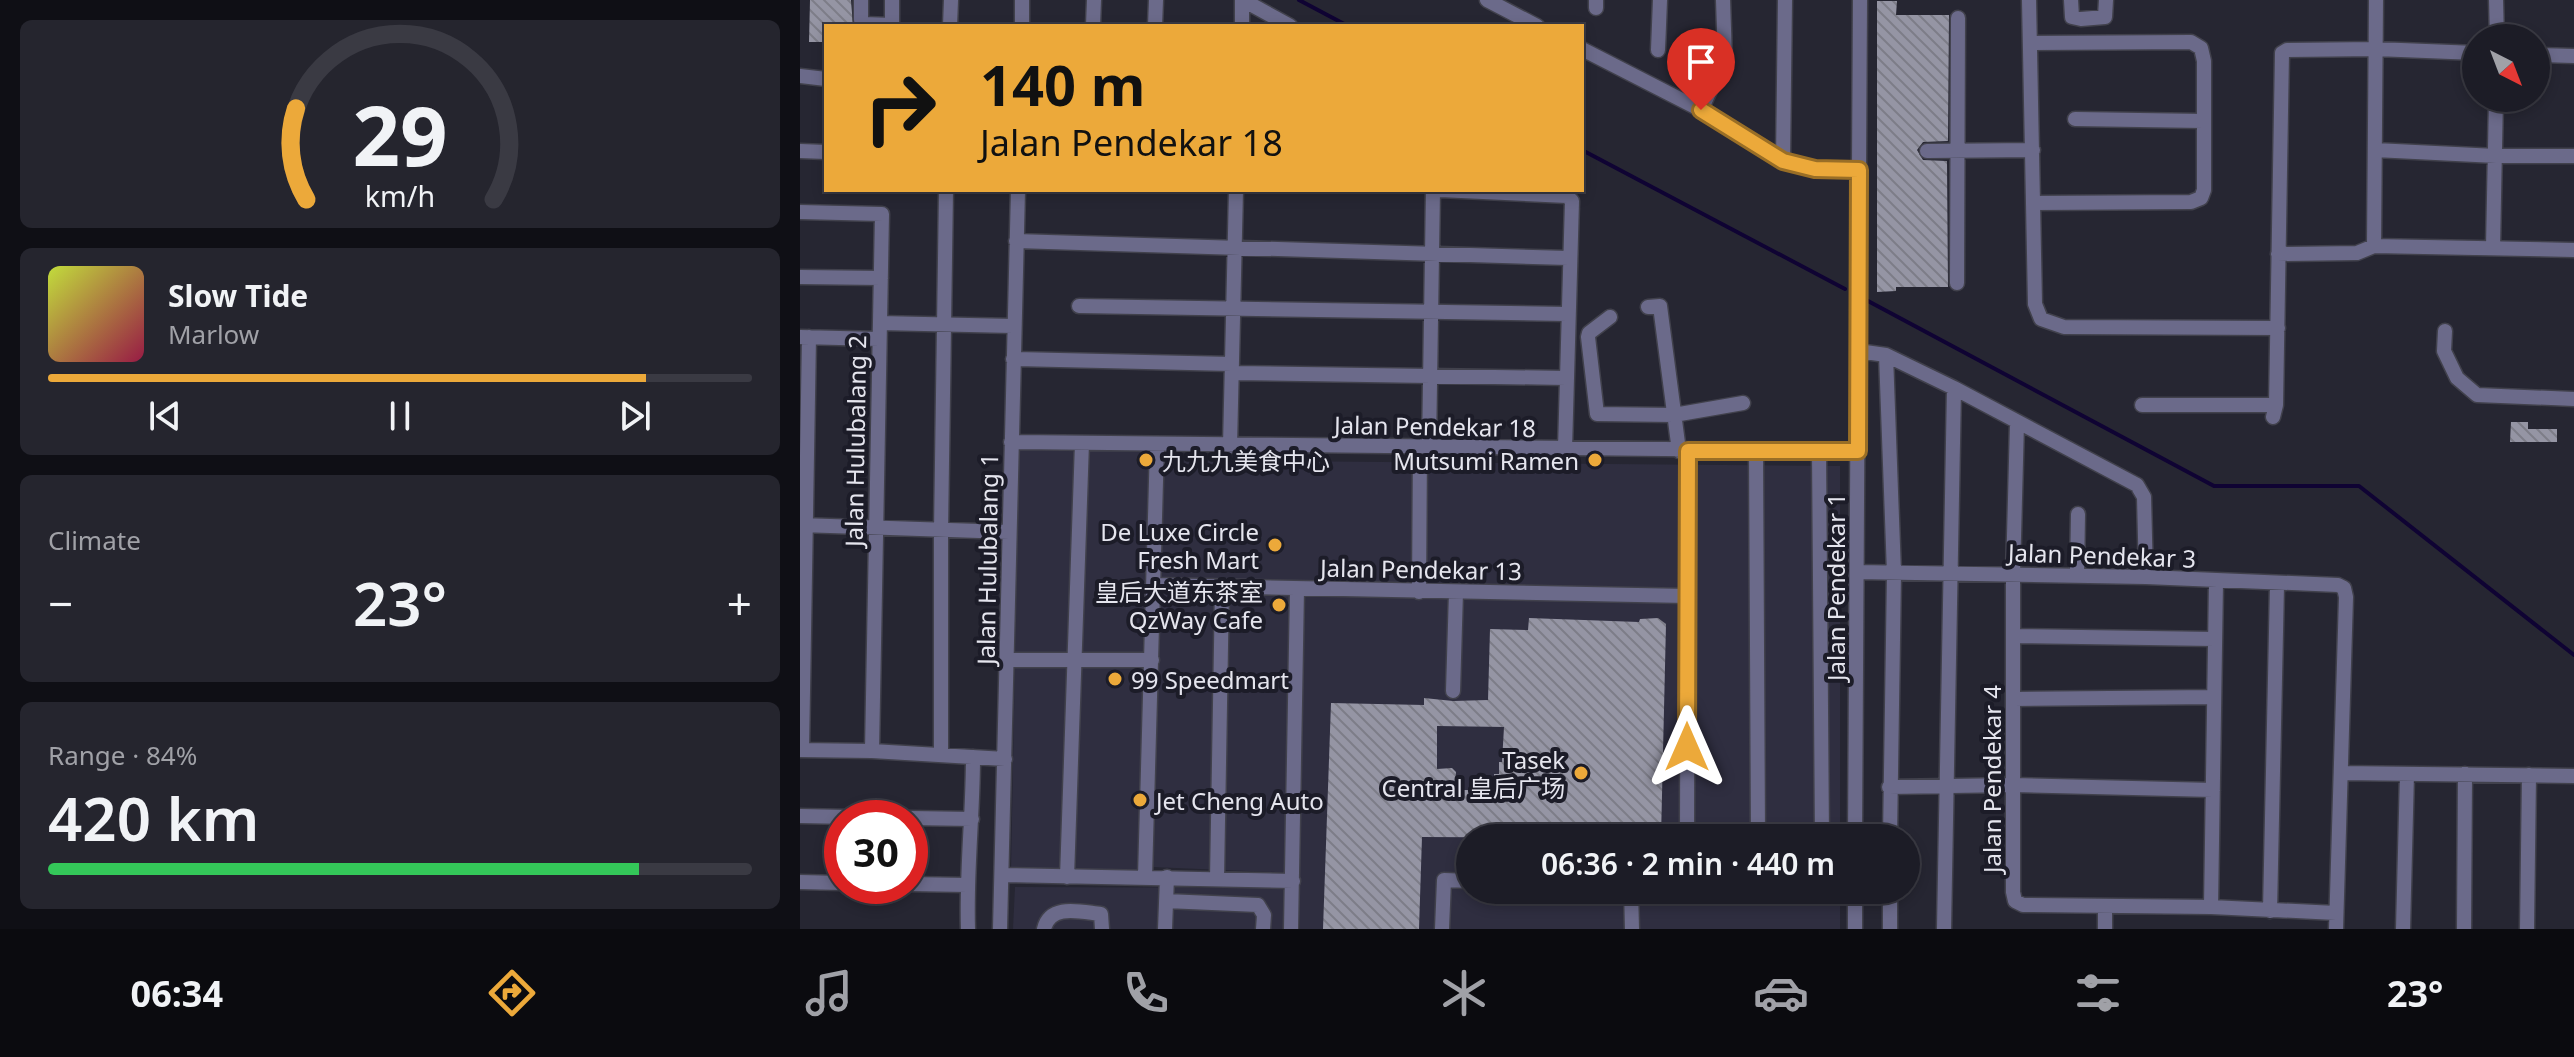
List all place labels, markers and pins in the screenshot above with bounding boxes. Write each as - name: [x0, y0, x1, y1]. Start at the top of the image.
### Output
- pin: [1667, 28, 1735, 110]
- place label: 九九九美食中心: [1162, 444, 1330, 477]
- place label: Mutsumi Ramen: [1393, 444, 1579, 477]
- marker: 九九九美食中心: [1137, 451, 1155, 469]
- marker: Mutsumi Ramen: [1586, 451, 1604, 469]
- place label: De Luxe Circle Fresh Mart: [1100, 515, 1259, 576]
- marker: De Luxe Circle Fresh Mart: [1266, 536, 1284, 554]
- place label: 皇后大道东茶室 QzWay Cafe: [1095, 575, 1263, 636]
- marker: 皇后大道东茶室 QzWay Cafe: [1270, 596, 1288, 614]
- place label: 99 Speedmart: [1131, 663, 1289, 696]
- marker: 99 Speedmart: [1106, 670, 1124, 688]
- place label: Tasek Central 皇后广场: [1381, 743, 1565, 804]
- marker: Tasek Central 皇后广场: [1572, 764, 1590, 782]
- place label: Jet Cheng Auto: [1154, 784, 1324, 817]
- marker: Jet Cheng Auto: [1131, 791, 1149, 809]

